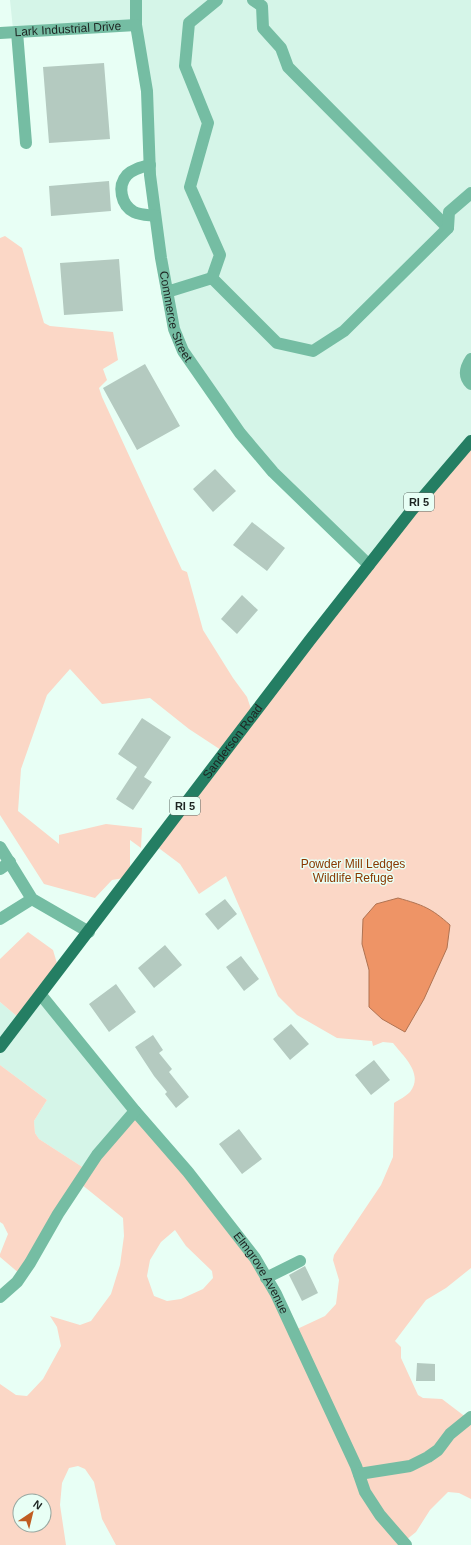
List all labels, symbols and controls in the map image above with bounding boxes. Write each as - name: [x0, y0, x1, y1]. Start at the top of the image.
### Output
- street label: Lark Industrial Drive: [14, 19, 122, 39]
- street label: Commerce Street: [156, 270, 196, 365]
- road number: RI 5: [404, 493, 434, 511]
- street label: Sanderson Road: [200, 701, 266, 782]
- road number: RI 5: [170, 797, 200, 815]
- park label: Powder Mill Ledges Wildlife Refuge: [301, 857, 405, 885]
- street label: Elmgrove Avenue: [230, 1229, 291, 1316]
- north arrow: [12, 1493, 52, 1533]
- text: N: [31, 1498, 44, 1512]

